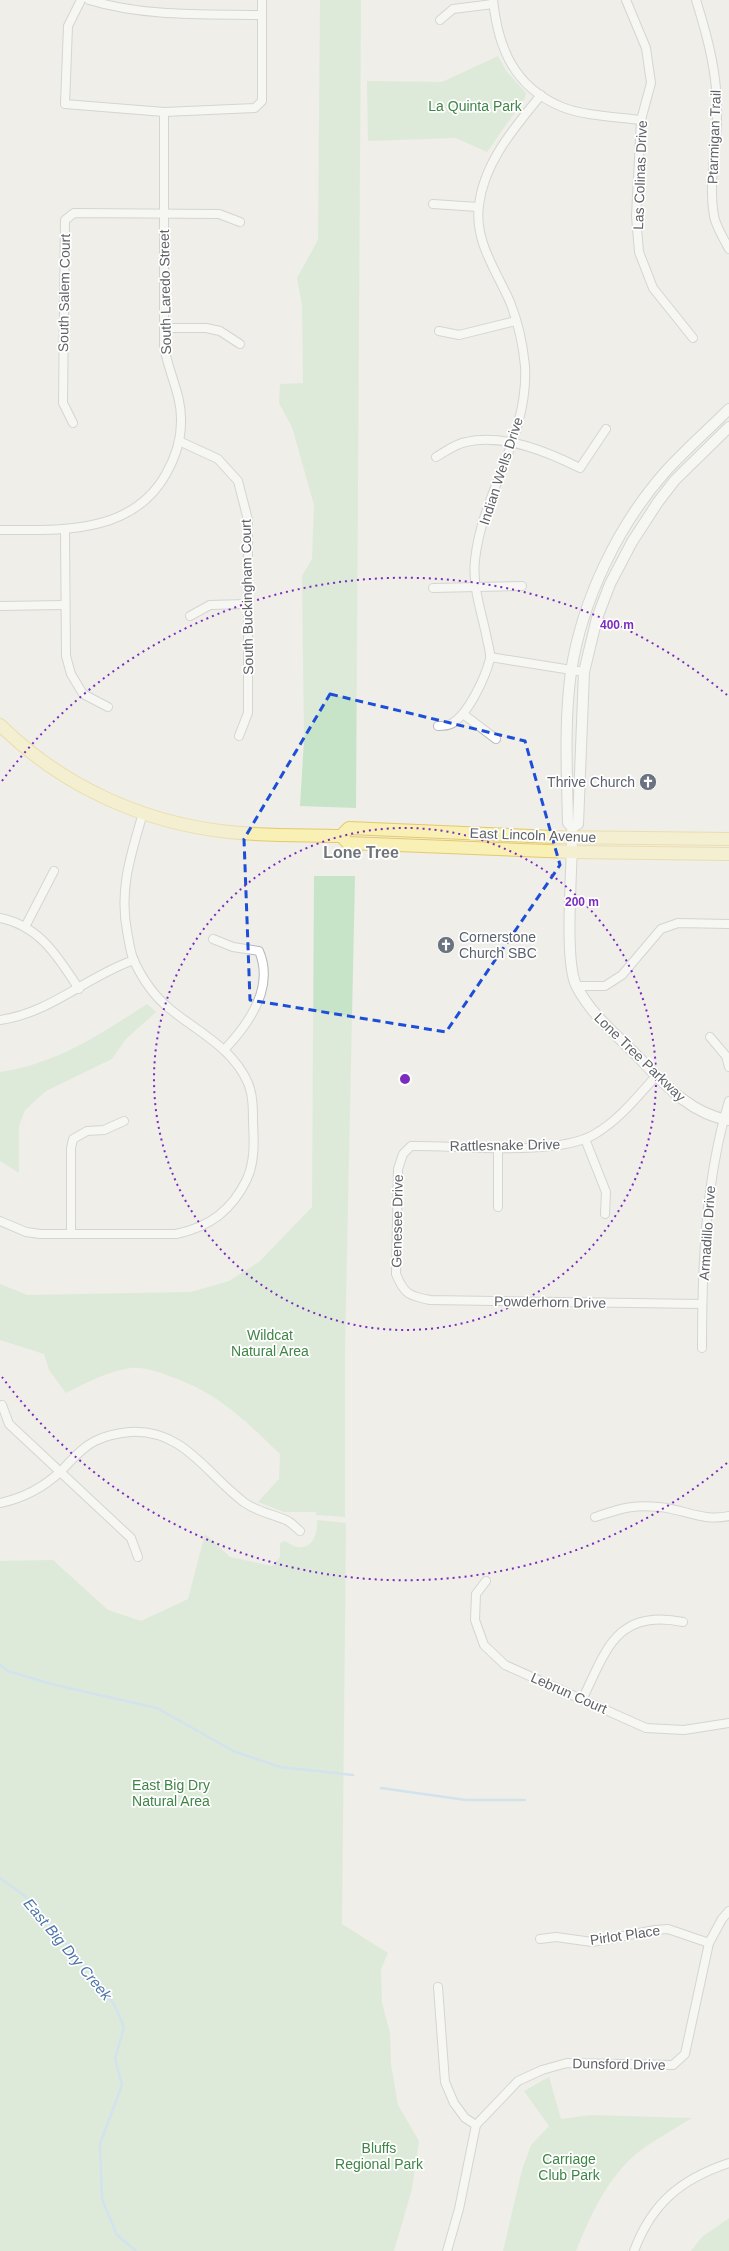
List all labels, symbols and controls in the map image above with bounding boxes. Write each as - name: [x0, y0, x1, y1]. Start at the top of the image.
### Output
- street label: Ptarmigan Trail: [704, 90, 724, 184]
- park label: La Quinta Park: [428, 98, 523, 114]
- street label: Las Colinas Drive: [630, 120, 650, 230]
- street label: South Laredo Street: [156, 229, 174, 355]
- street label: South Salem Court: [55, 234, 73, 352]
- street label: Indian Wells Drive: [476, 415, 526, 527]
- street label: South Buckingham Court: [238, 519, 256, 675]
- text: 400 m: [600, 618, 634, 632]
- church icon: Thrive Church: [638, 772, 658, 792]
- place label: Thrive Church: [547, 774, 635, 790]
- street label: East Lincoln Avenue: [469, 825, 597, 845]
- district label: Lone Tree: [323, 844, 399, 861]
- text: 200 m: [565, 895, 599, 909]
- place label: Cornerstone Church SBC: [459, 929, 537, 961]
- church icon: Cornerstone Church SBC: [436, 935, 456, 955]
- street label: Lone Tree Parkway: [591, 1009, 689, 1105]
- centre of rings: [398, 1072, 412, 1086]
- street label: Rattlesnake Drive: [450, 1136, 561, 1154]
- street label: Genesee Drive: [388, 1174, 406, 1268]
- street label: Armadillo Drive: [696, 1185, 718, 1281]
- street label: Powderhorn Drive: [494, 1293, 606, 1311]
- park label: Wildcat Natural Area: [231, 1327, 309, 1359]
- street label: Lebrun Court: [528, 1669, 610, 1717]
- park label: East Big Dry Natural Area: [132, 1777, 210, 1809]
- water label: East Big Dry Creek: [20, 1895, 116, 2004]
- street label: Pirlot Place: [589, 1922, 661, 1948]
- street label: Dunsford Drive: [572, 2055, 666, 2073]
- park label: Bluffs Regional Park: [335, 2140, 424, 2172]
- park label: Carriage Club Park: [538, 2151, 601, 2183]

